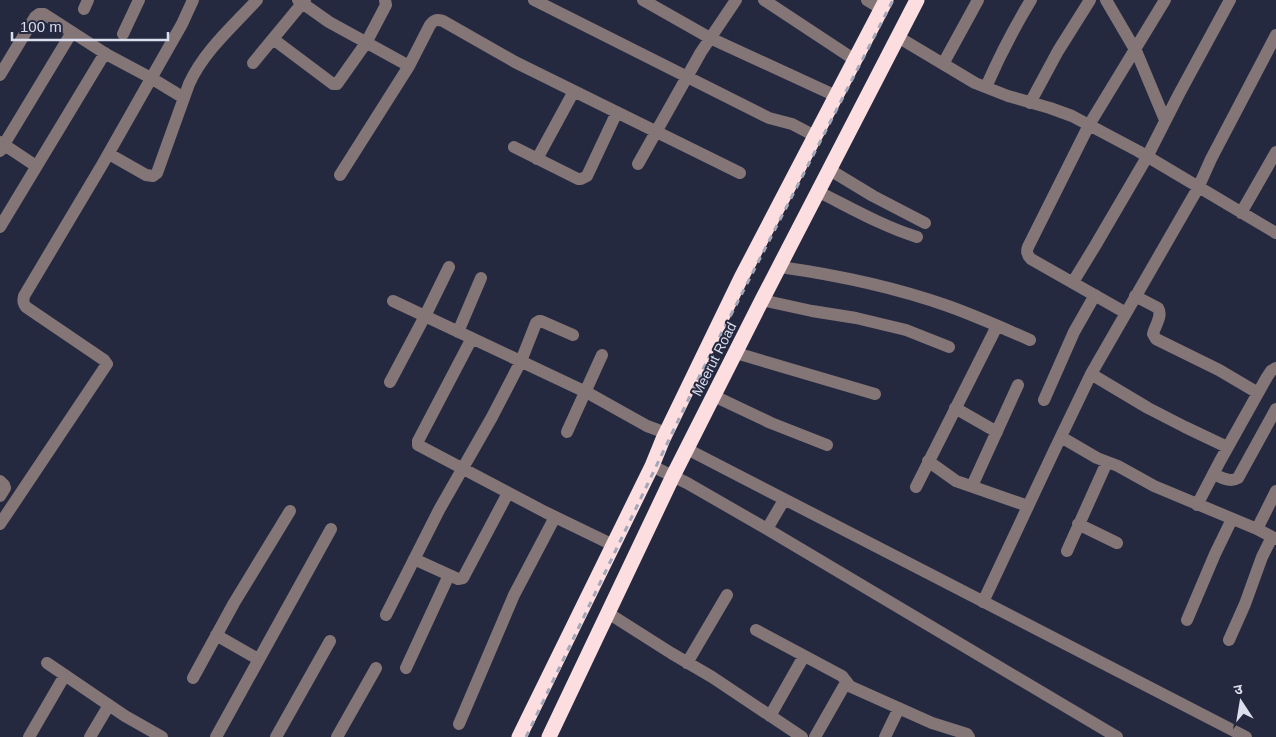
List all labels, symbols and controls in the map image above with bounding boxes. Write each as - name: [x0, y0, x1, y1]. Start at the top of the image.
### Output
- scale bar: [12, 10, 169, 42]
- text: 100 m: [20, 18, 62, 35]
- street label: Meerut Road: [688, 319, 740, 399]
- north arrow: [1216, 677, 1266, 727]
- text: उ: [1233, 680, 1245, 698]

